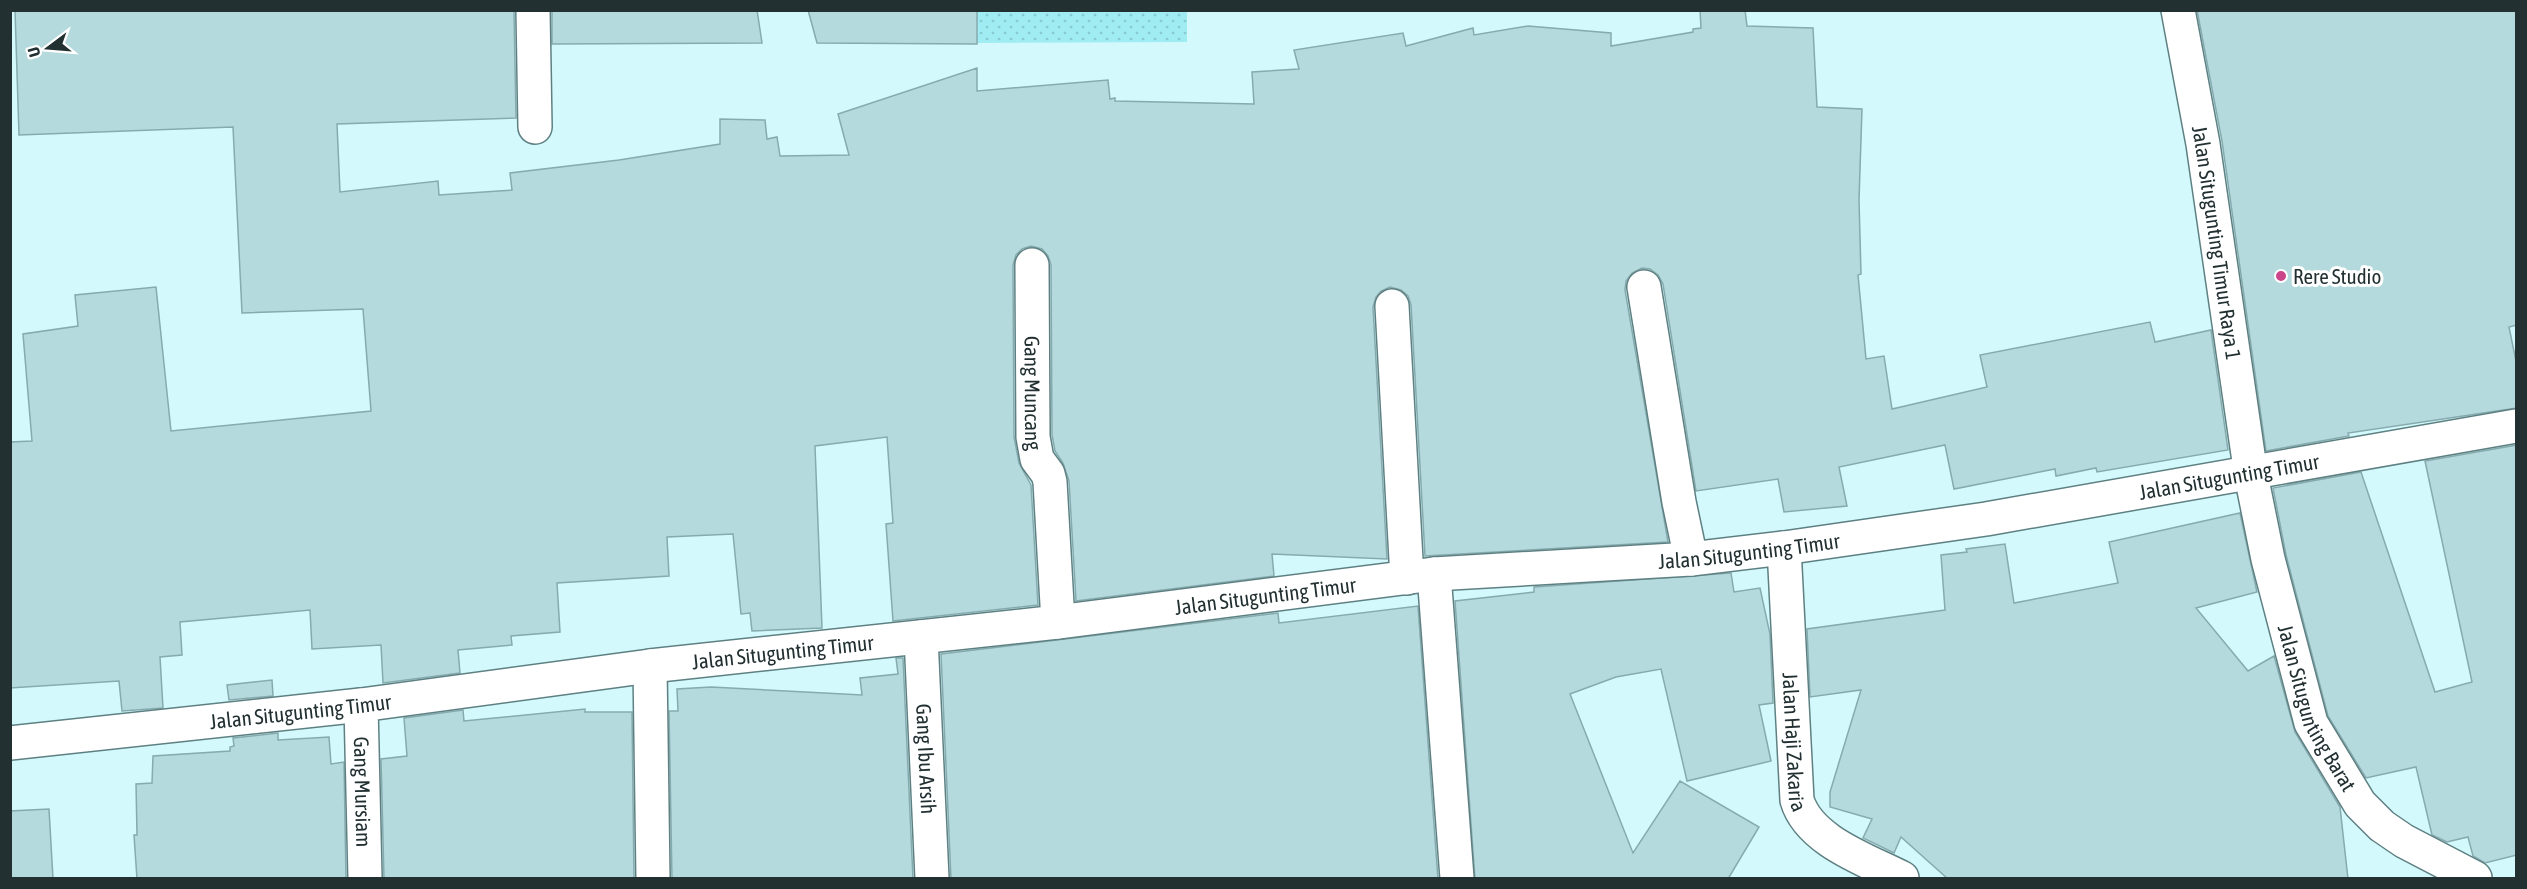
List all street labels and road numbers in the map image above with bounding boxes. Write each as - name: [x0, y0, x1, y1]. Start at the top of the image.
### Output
- street label: Jalan Situgunting Timur Raya 1: [2188, 124, 2246, 361]
- street label: Gang Muncang: [1020, 336, 1047, 452]
- street label: Jalan Situgunting Timur: [2137, 449, 2322, 504]
- street label: Jalan Situgunting Timur: [1658, 528, 1842, 573]
- street label: Jalan Situgunting Timur: [1173, 572, 1358, 619]
- street label: Jalan Situgunting Barat: [2274, 622, 2361, 795]
- street label: Jalan Situgunting Timur: [691, 630, 875, 673]
- street label: Jalan Haji Zakaria: [1778, 672, 1812, 815]
- street label: Jalan Situgunting Timur: [208, 689, 393, 733]
- street label: Gang Ibu Arsih: [912, 703, 941, 815]
- street label: Gang Mursiam: [350, 736, 376, 848]

